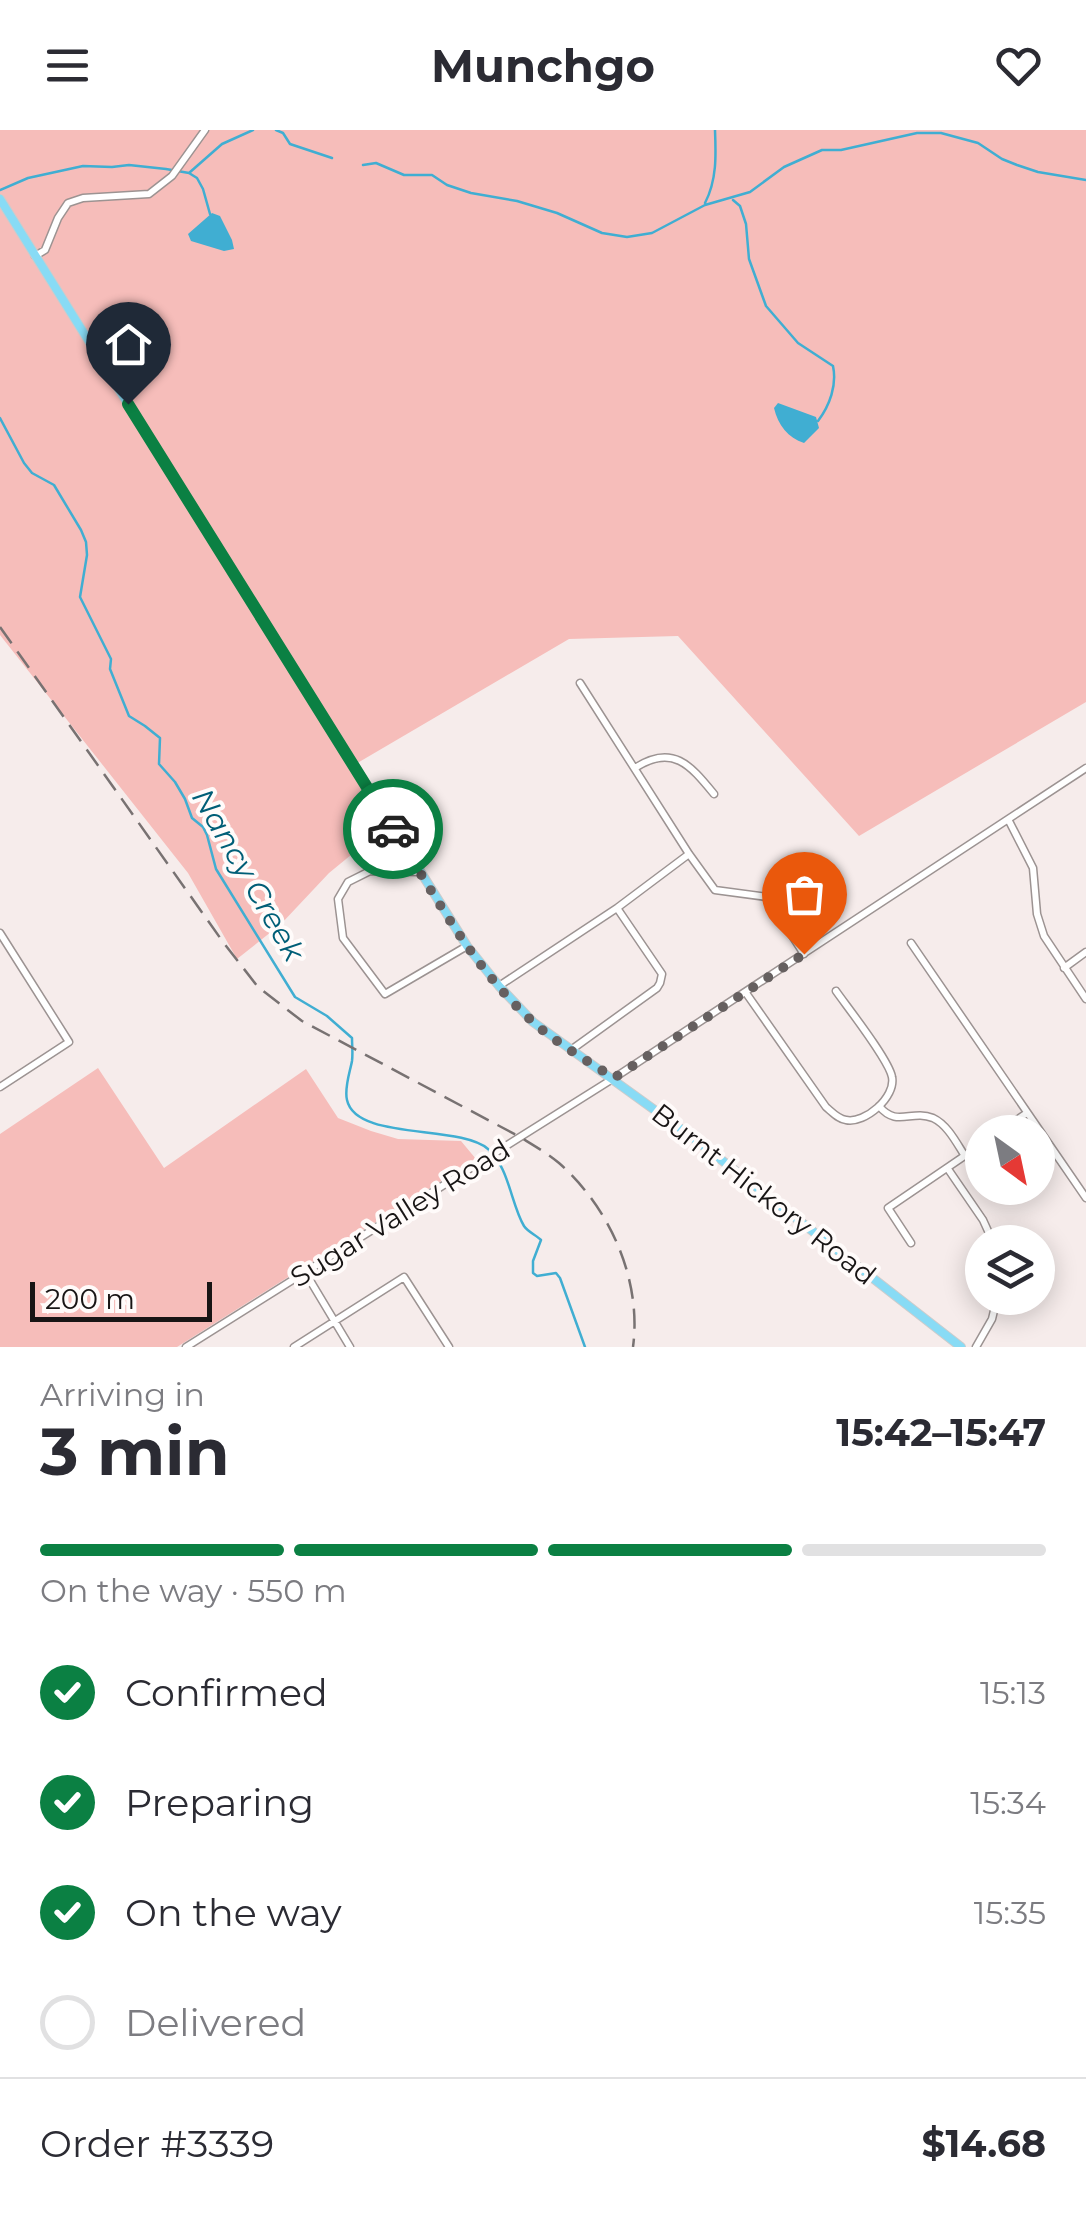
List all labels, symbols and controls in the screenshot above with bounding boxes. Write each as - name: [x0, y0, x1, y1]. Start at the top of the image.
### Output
- icon: menu: [40, 38, 95, 93]
- text: Munchgo: [431, 38, 655, 93]
- icon: heart: [991, 38, 1046, 93]
- pin: [86, 302, 171, 405]
- icon: home: [101, 317, 156, 372]
- courier: [343, 779, 443, 879]
- water label: Nancy Creek: [184, 782, 313, 969]
- icon: car: [366, 802, 421, 857]
- pin: [762, 852, 847, 955]
- icon: bag: [777, 867, 832, 922]
- street label: Burnt Hickory Road: [645, 1096, 883, 1292]
- north arrow: [965, 1115, 1055, 1205]
- map controls: [965, 1115, 1055, 1315]
- street label: Sugar Valley Road: [284, 1132, 516, 1294]
- button: layers: [965, 1225, 1055, 1315]
- scale bar: [30, 1277, 212, 1322]
- text: 200 m: [45, 1282, 135, 1316]
- text: Arriving in: [40, 1375, 205, 1414]
- text: 15:42–15:47: [836, 1409, 1046, 1456]
- text: 3 min: [40, 1412, 230, 1491]
- text: On the way · 550 m: [40, 1571, 347, 1610]
- icon: check: [40, 1665, 95, 1720]
- text: Confirmed: [125, 1669, 328, 1716]
- text: 15:13: [980, 1673, 1046, 1712]
- icon: check: [40, 1775, 95, 1830]
- text: Preparing: [125, 1779, 314, 1826]
- text: 15:34: [970, 1783, 1046, 1822]
- icon: check: [40, 1885, 95, 1940]
- text: On the way: [125, 1889, 342, 1936]
- text: 15:35: [974, 1893, 1046, 1932]
- text: Delivered: [125, 1999, 306, 2046]
- text: Order #3339: [40, 2120, 274, 2167]
- text: $14.68: [922, 2120, 1046, 2167]

